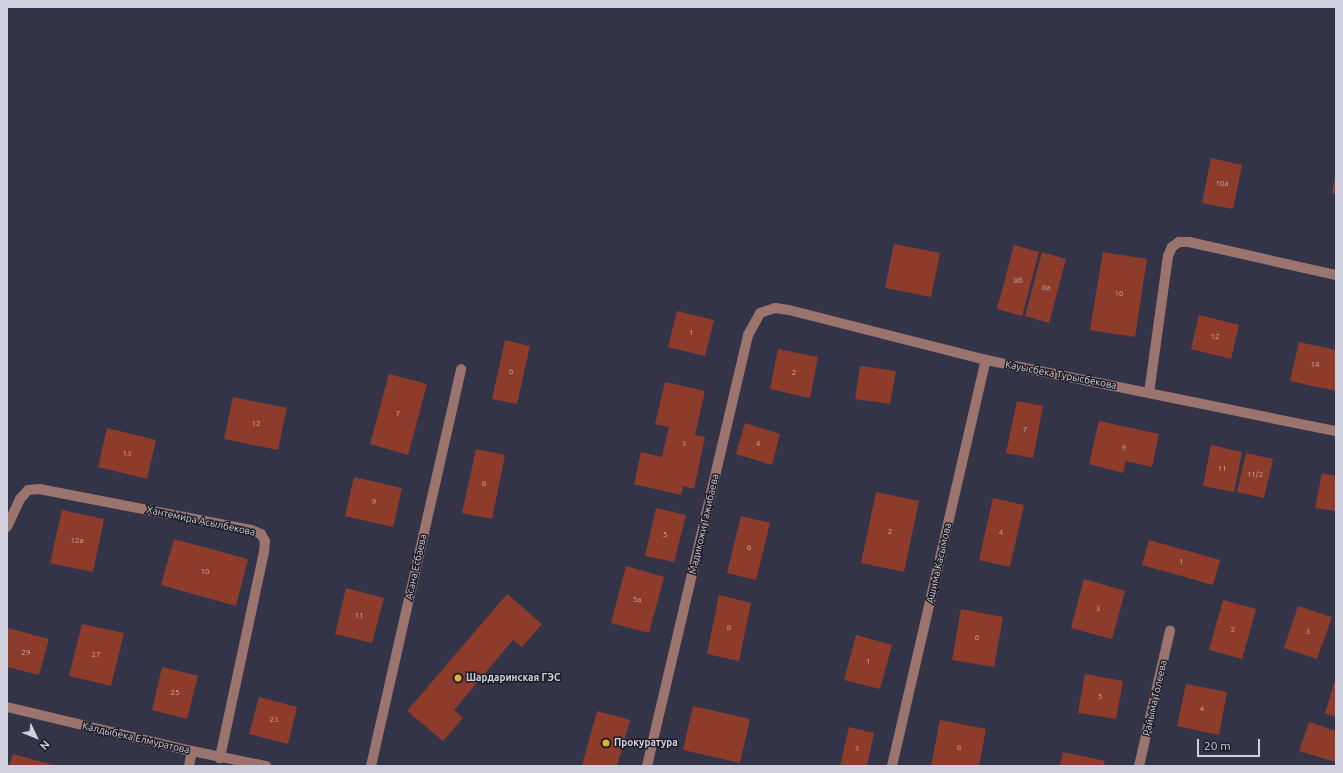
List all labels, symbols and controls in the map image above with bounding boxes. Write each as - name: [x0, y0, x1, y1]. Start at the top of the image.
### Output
- house number: 10а: [1215, 179, 1229, 189]
- house number: 8б: [1013, 276, 1023, 286]
- house number: 8а: [1042, 283, 1050, 293]
- house number: 10: [1114, 289, 1124, 299]
- house number: 1: [689, 328, 693, 338]
- house number: 12: [1210, 332, 1220, 342]
- street label: Кауысбека Турысбекова: [1004, 358, 1118, 392]
- house number: 14: [1310, 360, 1320, 370]
- house number: 6: [509, 367, 513, 377]
- house number: 2: [792, 368, 796, 378]
- house number: 7: [396, 409, 400, 419]
- house number: 12: [251, 419, 261, 429]
- house number: 7: [1023, 425, 1027, 435]
- house number: 3: [682, 439, 686, 449]
- house number: 4: [756, 439, 760, 449]
- house number: 9: [1122, 443, 1126, 453]
- house number: 13: [122, 449, 132, 459]
- house number: 11: [1217, 464, 1227, 474]
- house number: 11/2: [1247, 470, 1263, 480]
- street label: Мадикожи Тажибаева: [687, 473, 721, 575]
- house number: 8: [482, 479, 486, 489]
- house number: 9: [372, 497, 376, 507]
- street label: Хантемира Асылбекова: [146, 504, 256, 538]
- street label: Ашима Касымова: [924, 522, 954, 604]
- house number: 2: [888, 527, 892, 537]
- house number: 4: [999, 528, 1003, 538]
- house number: 5: [663, 530, 667, 540]
- street label: Асана Есбаева: [403, 533, 429, 601]
- house number: 12а: [70, 536, 84, 546]
- house number: 6: [747, 543, 751, 553]
- house number: 1: [1179, 557, 1183, 567]
- house number: 10: [200, 567, 210, 577]
- house number: 5а: [633, 595, 641, 605]
- house number: 3: [1096, 604, 1100, 614]
- house number: 11: [354, 611, 364, 621]
- house number: 8: [727, 623, 731, 633]
- house number: 2: [1231, 625, 1235, 635]
- house number: 3: [1306, 627, 1310, 637]
- house number: 6: [975, 633, 979, 643]
- house number: 29: [21, 648, 31, 658]
- house number: 27: [91, 650, 101, 660]
- house number: 1: [866, 657, 870, 667]
- street label: Райыма Толеева: [1140, 659, 1170, 737]
- place label: Шардаринская ГЭС: [466, 672, 560, 684]
- marker: Шардаринская ГЭС: [453, 673, 463, 683]
- house number: 25: [170, 688, 180, 698]
- house number: 5: [1098, 692, 1102, 702]
- house number: 4: [1200, 704, 1204, 714]
- house number: 23: [269, 715, 279, 725]
- north arrow: [16, 717, 56, 757]
- street label: Калдыбека Елмуратова: [81, 720, 191, 756]
- scale bar: [1199, 731, 1262, 757]
- place label: Прокуратура: [614, 737, 678, 749]
- text: N: [38, 738, 52, 752]
- marker: Прокуратура: [601, 738, 611, 748]
- text: 20 m: [1204, 739, 1231, 752]
- house number: 8: [957, 743, 961, 753]
- house number: 3: [855, 744, 859, 754]

